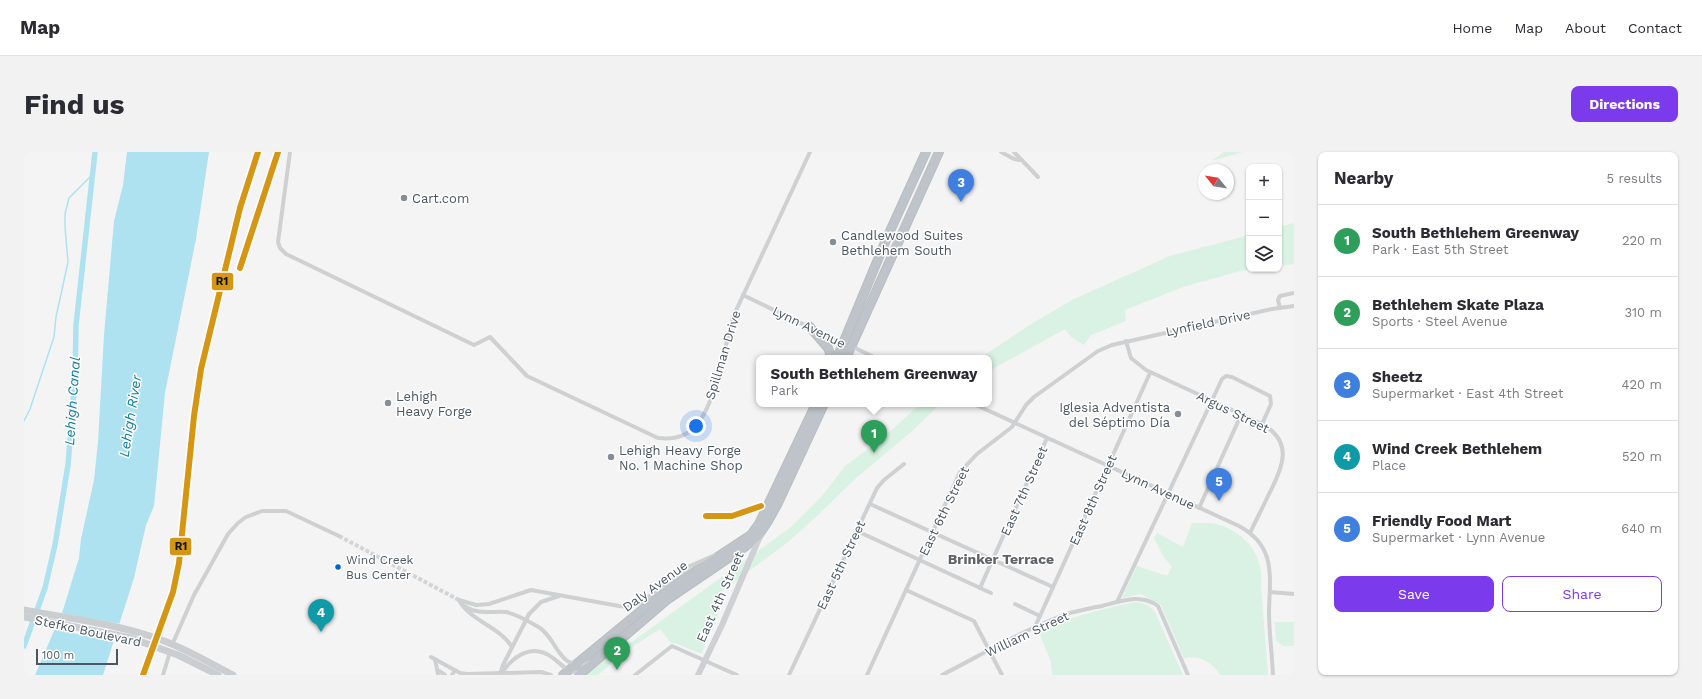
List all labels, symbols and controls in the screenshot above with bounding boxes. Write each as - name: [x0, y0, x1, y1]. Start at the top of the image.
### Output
- text: Map: [20, 16, 60, 39]
- text: Home: [1452, 20, 1492, 36]
- text: Map: [1514, 20, 1543, 36]
- text: About: [1565, 20, 1606, 36]
- text: Contact: [1628, 20, 1682, 36]
- button: Directions: [1571, 86, 1678, 122]
- text: Find us: [24, 88, 124, 121]
- north arrow: [1198, 164, 1234, 200]
- map controls: [1246, 164, 1282, 272]
- button: +: [1246, 164, 1282, 200]
- text: Nearby: [1334, 168, 1393, 188]
- pin: 3: [948, 169, 974, 202]
- text: 5 results: [1607, 171, 1662, 186]
- place label: Cart.com: [412, 191, 469, 206]
- marker: Cart.com: [399, 193, 409, 203]
- button: −: [1246, 200, 1282, 236]
- text: South Bethlehem Greenway: [1372, 224, 1579, 242]
- place label: Candlewood Suites Bethlehem South: [841, 228, 963, 258]
- text: 1: [1344, 233, 1350, 248]
- text: 220 m: [1622, 233, 1662, 248]
- button: layers: [1246, 236, 1282, 272]
- marker: Candlewood Suites Bethlehem South: [828, 237, 838, 247]
- text: Park · East 5th Street: [1372, 242, 1509, 257]
- line badge: R1: [211, 272, 234, 291]
- text: R1: [216, 275, 228, 288]
- text: Bethlehem Skate Plaza: [1372, 296, 1544, 314]
- street label: Lynn Avenue: [770, 303, 848, 351]
- text: 2: [1343, 305, 1351, 320]
- text: 310 m: [1624, 305, 1662, 320]
- street label: Lynfield Drive: [1164, 307, 1252, 339]
- street label: Spillman Drive: [702, 309, 744, 401]
- text: Sports · Steel Avenue: [1372, 314, 1507, 329]
- popup: [756, 355, 992, 407]
- water label: Lehigh Canal: [61, 356, 83, 446]
- text: South Bethlehem Greenway: [770, 365, 978, 383]
- text: Sheetz: [1372, 368, 1423, 386]
- water label: Lehigh River: [116, 373, 144, 458]
- text: 3: [1343, 377, 1351, 392]
- text: 420 m: [1622, 377, 1662, 392]
- text: Park: [770, 383, 798, 398]
- text: Supermarket · East 4th Street: [1372, 386, 1563, 401]
- street label: Argus Street: [1194, 388, 1272, 436]
- place label: Lehigh Heavy Forge: [396, 389, 472, 419]
- marker: Lehigh Heavy Forge: [383, 398, 393, 408]
- place label: Iglesia Adventista del Séptimo Día: [1059, 400, 1171, 430]
- marker: Iglesia Adventista del Séptimo Día: [1173, 409, 1183, 419]
- your location: [686, 416, 706, 436]
- pin: 1: [861, 420, 887, 453]
- text: Wind Creek Bethlehem: [1372, 440, 1542, 458]
- place label: Lehigh Heavy Forge No. 1 Machine Shop: [619, 443, 743, 473]
- street label: East 7th Street: [998, 443, 1051, 538]
- text: 4: [1343, 449, 1351, 464]
- text: 520 m: [1622, 449, 1662, 464]
- marker: Lehigh Heavy Forge No. 1 Machine Shop: [606, 452, 616, 462]
- street label: East 8th Street: [1066, 452, 1120, 548]
- text: Place: [1372, 458, 1406, 473]
- street label: East 6th Street: [916, 463, 972, 558]
- street label: Lynn Avenue: [1119, 465, 1197, 513]
- pin: 5: [1206, 468, 1232, 501]
- text: Friendly Food Mart: [1372, 512, 1511, 530]
- street label: East 5th Street: [814, 517, 869, 612]
- text: 5: [1343, 521, 1351, 536]
- text: 640 m: [1621, 521, 1662, 536]
- text: Supermarket · Lynn Avenue: [1372, 530, 1545, 545]
- line badge: R1: [169, 537, 192, 556]
- text: R1: [175, 540, 187, 553]
- street label: East 4th Street: [693, 549, 747, 645]
- district label: Brinker Terrace: [948, 551, 1054, 567]
- place label: Wind Creek Bus Center: [346, 553, 414, 582]
- street label: Daly Avenue: [620, 557, 690, 615]
- marker: Wind Creek Bus Center: [333, 562, 343, 572]
- button: Save: [1334, 576, 1494, 612]
- button: Share: [1502, 576, 1662, 612]
- pin: 4: [308, 599, 334, 632]
- street label: William Street: [983, 608, 1072, 660]
- street label: Stefko Boulevard: [33, 612, 143, 650]
- pin: 2: [604, 637, 630, 670]
- scale bar: [36, 647, 118, 666]
- text: 100 m: [42, 649, 74, 662]

